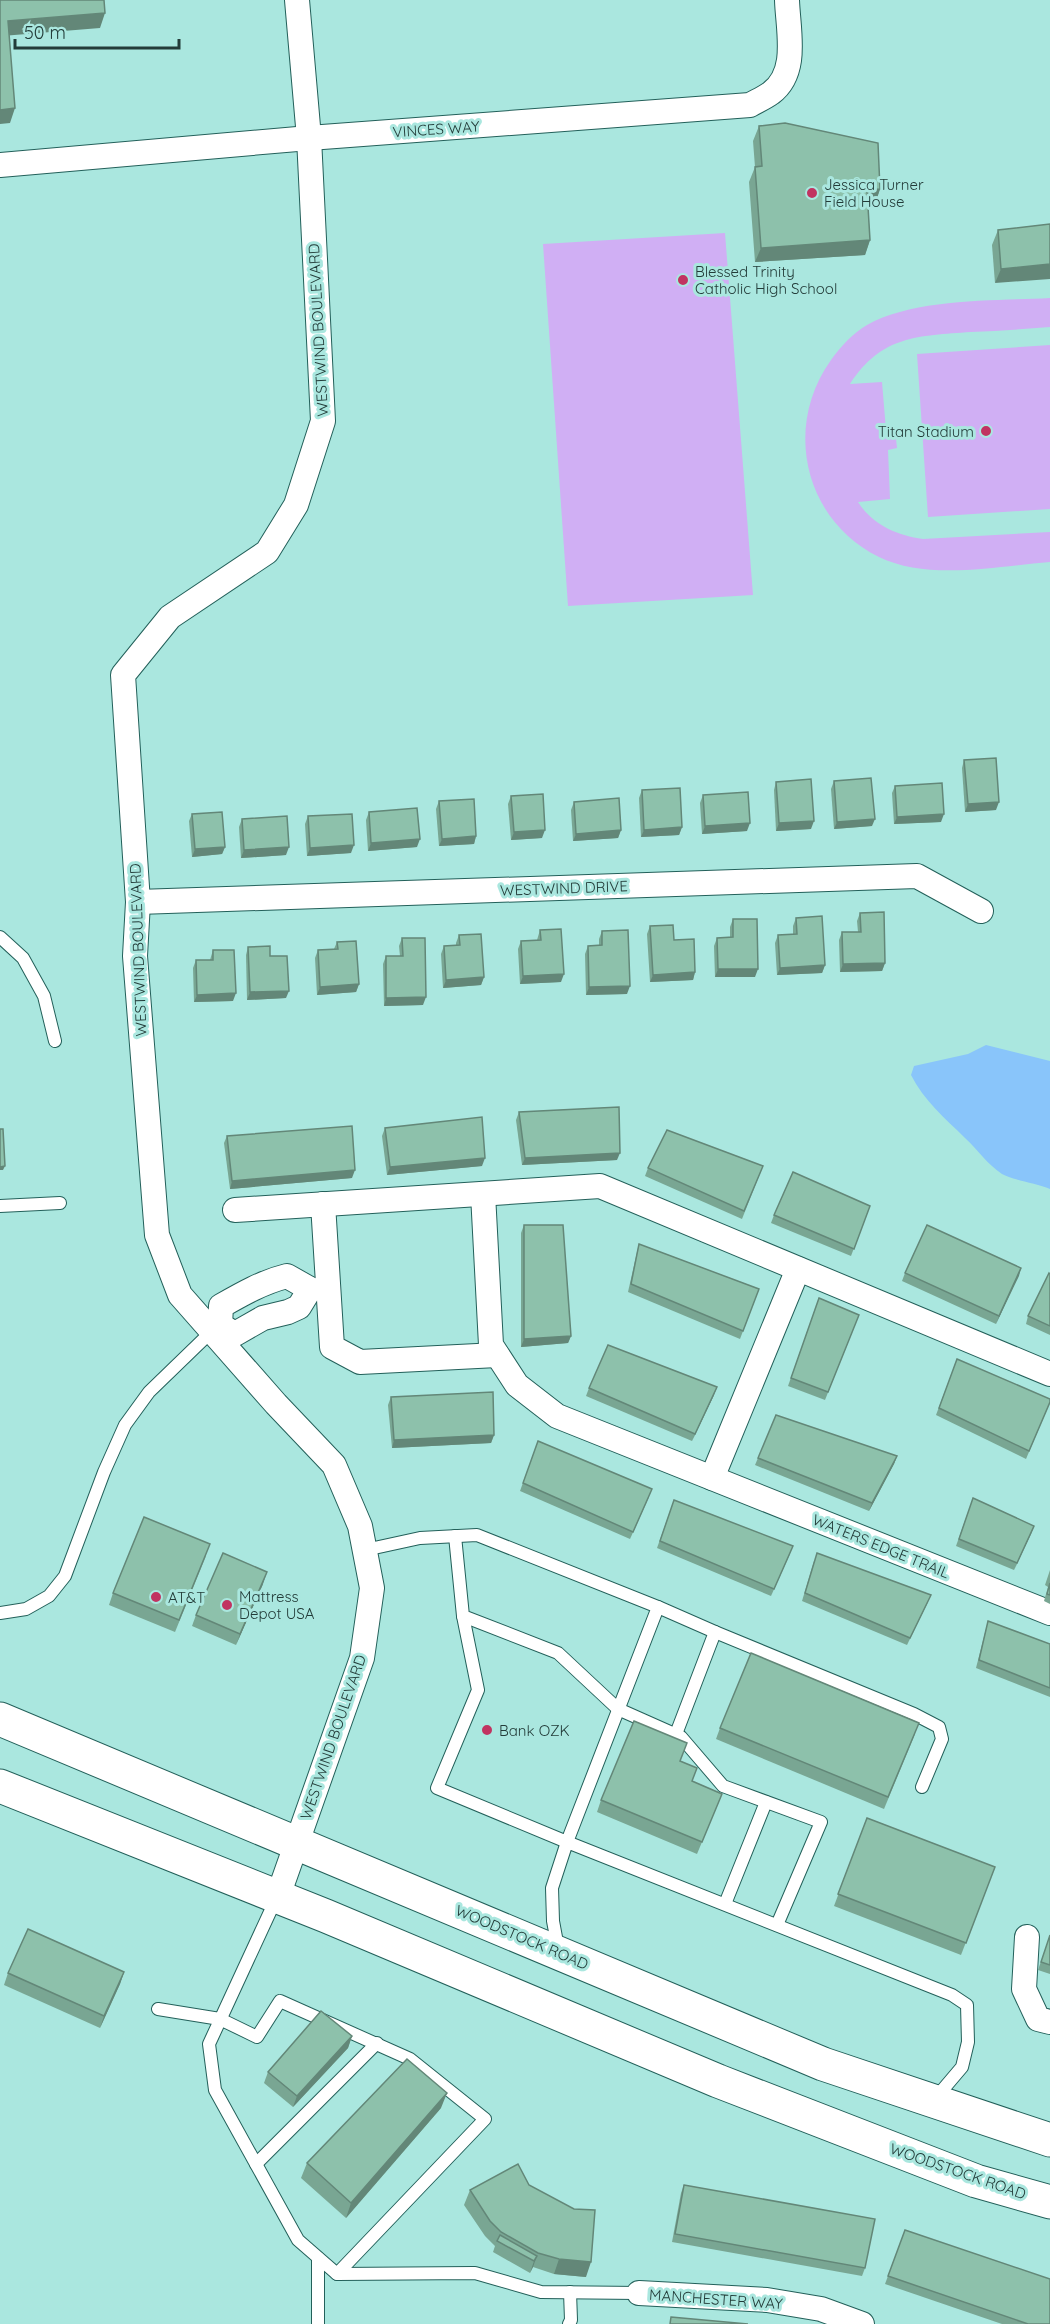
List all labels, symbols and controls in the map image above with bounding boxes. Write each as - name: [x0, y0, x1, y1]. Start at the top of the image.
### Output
- scale bar: [15, 12, 178, 50]
- text: 50 m: [24, 21, 66, 44]
- street label: VINCES WAY: [392, 116, 481, 142]
- place label: Jessica Turner Field House: [824, 175, 924, 211]
- marker: Jessica Turner Field House: [805, 186, 819, 200]
- street label: WESTWIND BOULEVARD: [304, 243, 332, 417]
- place label: Blessed Trinity Catholic High School: [695, 262, 837, 298]
- marker: Blessed Trinity Catholic High School: [676, 273, 690, 287]
- place label: Titan Stadium: [878, 422, 974, 441]
- marker: Titan Stadium: [979, 424, 993, 438]
- street label: WESTWIND BOULEVARD: [125, 863, 151, 1037]
- street label: WESTWIND DRIVE: [500, 876, 628, 900]
- street label: WATERS EDGE TRAIL: [810, 1510, 952, 1582]
- place label: Mattress Depot USA: [239, 1587, 315, 1623]
- place label: AT&T: [168, 1588, 205, 1607]
- marker: AT&T: [149, 1590, 163, 1604]
- marker: Mattress Depot USA: [220, 1598, 234, 1612]
- street label: WESTWIND BOULEVARD: [296, 1652, 370, 1822]
- place label: Bank OZK: [499, 1721, 570, 1740]
- marker: Bank OZK: [480, 1723, 494, 1737]
- street label: WOODSTOCK ROAD: [453, 1900, 592, 1974]
- street label: WOODSTOCK ROAD: [887, 2139, 1029, 2203]
- street label: MANCHESTER WAY: [649, 2285, 784, 2313]

